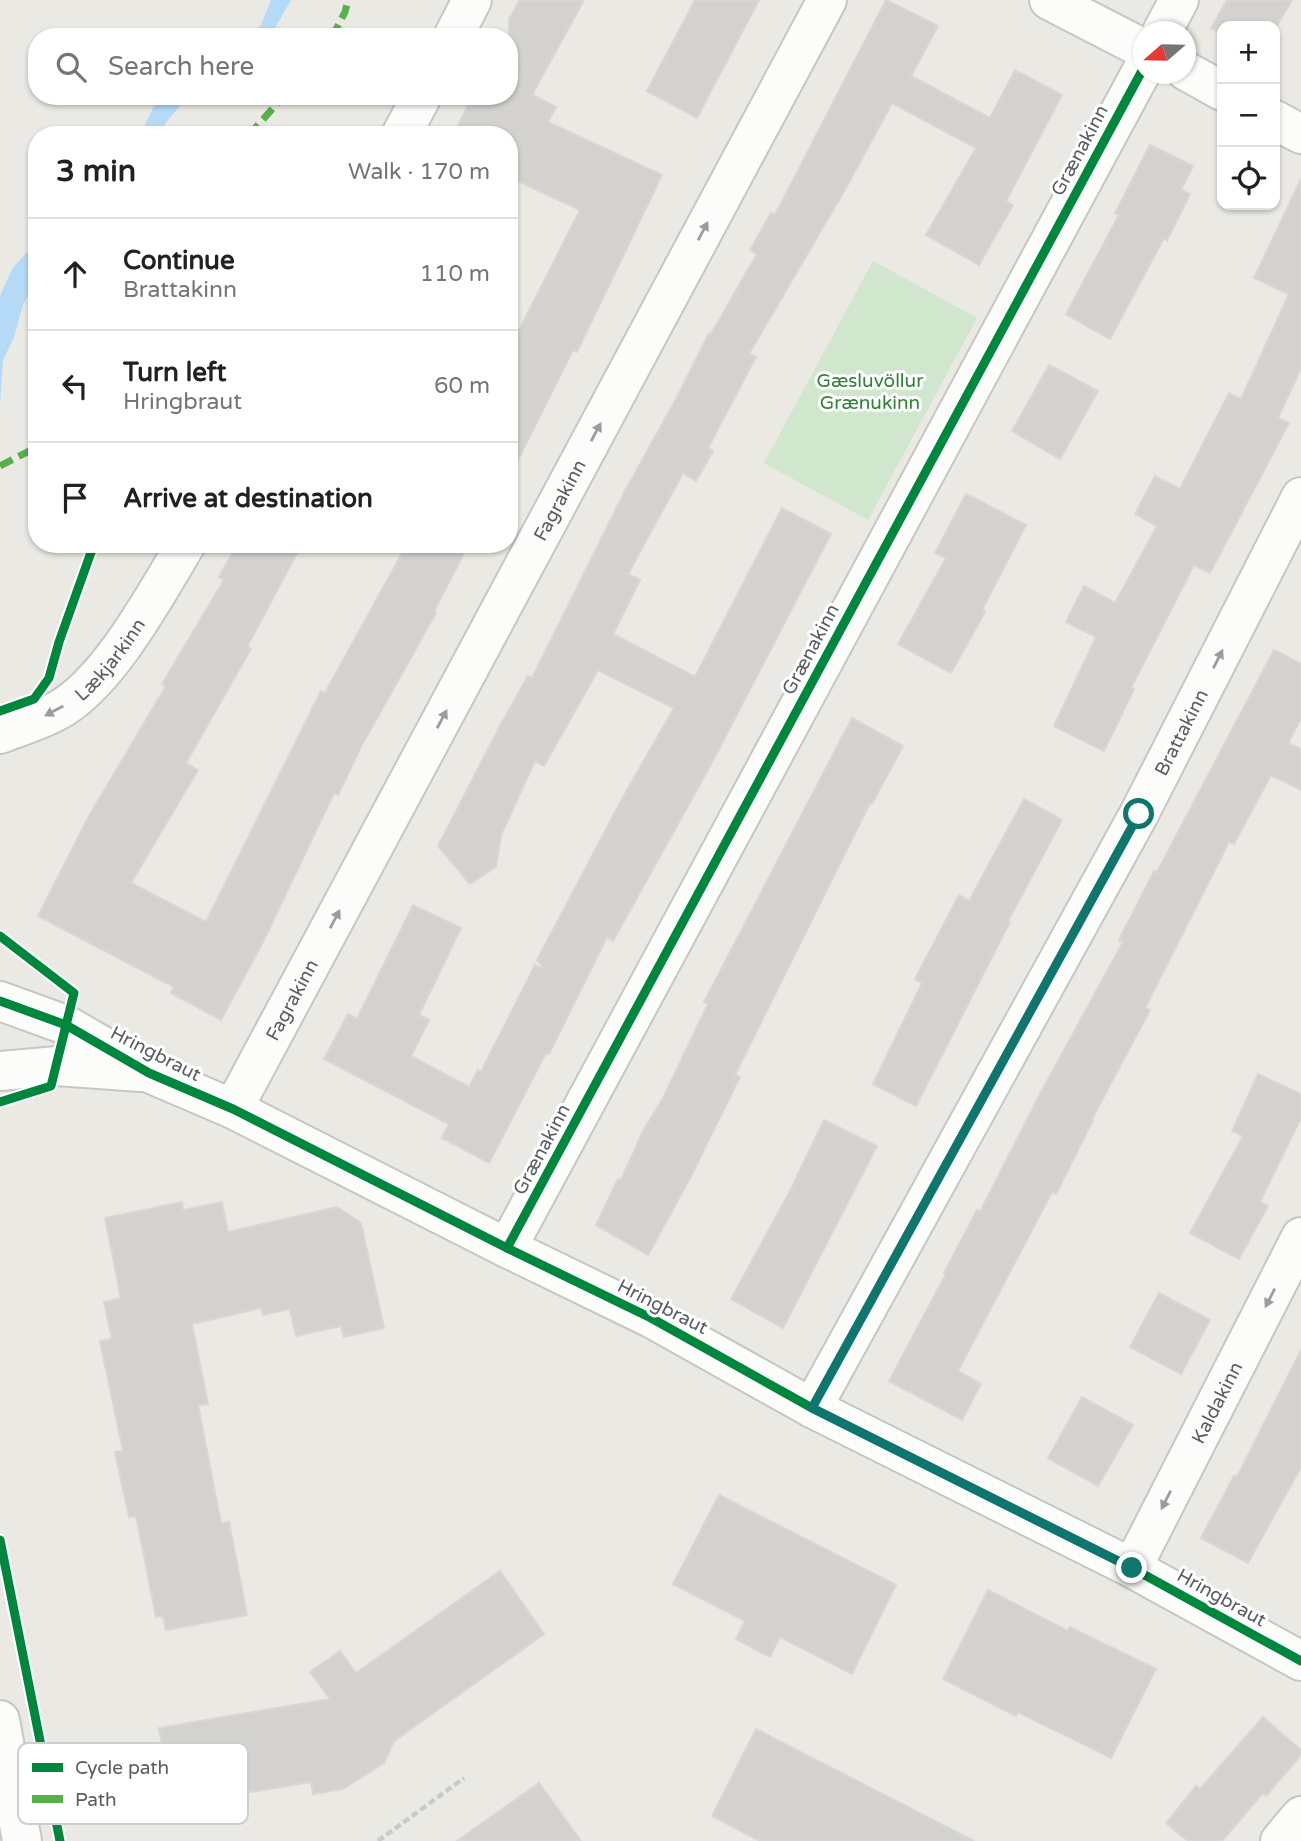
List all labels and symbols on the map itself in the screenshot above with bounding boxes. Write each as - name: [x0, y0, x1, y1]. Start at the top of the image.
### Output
- north arrow: [1133, 21, 1196, 84]
- street label: Grænakinn: [1047, 101, 1113, 200]
- one-way arrow: [697, 221, 709, 241]
- park label: Gæsluvöllur Grænukinn: [817, 370, 924, 414]
- one-way arrow: [590, 422, 602, 442]
- street label: Fagrakinn: [529, 456, 591, 545]
- street label: Grænakinn: [778, 600, 844, 699]
- street label: Lækjarkinn: [71, 615, 150, 706]
- one-way arrow: [1213, 649, 1224, 669]
- street label: Brattakinn: [1150, 686, 1213, 780]
- one-way arrow: [44, 706, 64, 717]
- one-way arrow: [436, 709, 448, 728]
- route start: [1123, 798, 1154, 829]
- one-way arrow: [329, 909, 341, 929]
- street label: Fagrakinn: [262, 956, 323, 1045]
- street label: Hringbraut: [107, 1022, 204, 1086]
- street label: Grænakinn: [509, 1100, 575, 1199]
- street label: Hringbraut: [614, 1275, 711, 1339]
- one-way arrow: [1264, 1288, 1276, 1308]
- street label: Kaldakinn: [1187, 1358, 1248, 1447]
- one-way arrow: [1161, 1490, 1172, 1510]
- route end: [1116, 1552, 1147, 1583]
- street label: Hringbraut: [1173, 1564, 1270, 1631]
- legend: [18, 1743, 248, 1824]
- text: Cycle path: [75, 1757, 169, 1779]
- text: Path: [75, 1789, 117, 1811]

